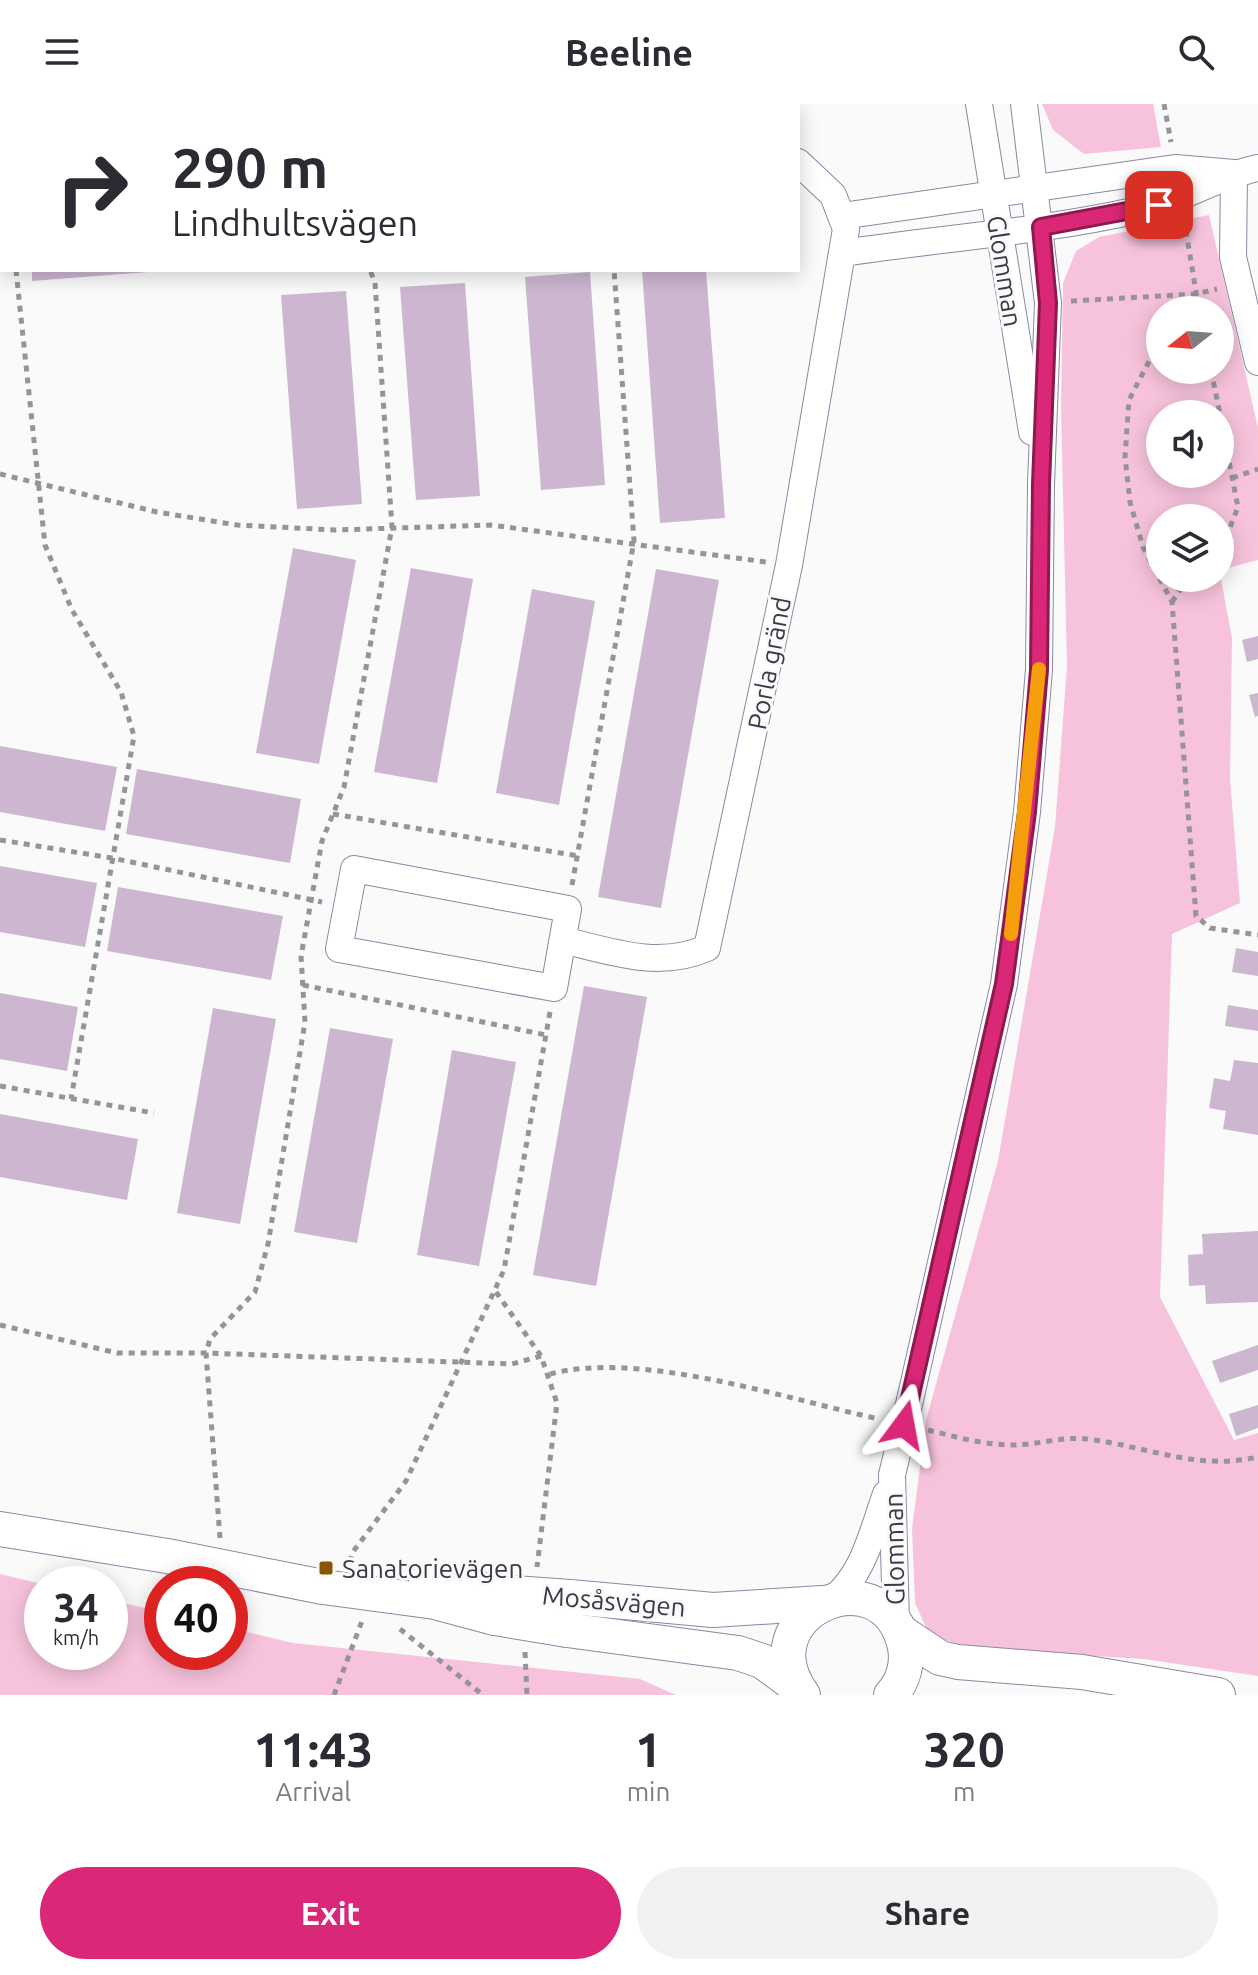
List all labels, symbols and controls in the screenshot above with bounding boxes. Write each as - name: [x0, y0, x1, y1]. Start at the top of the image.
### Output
- icon: menu: [40, 30, 84, 74]
- icon: search: [1174, 30, 1218, 74]
- text: Beeline: [565, 32, 693, 73]
- icon: right: [40, 136, 144, 240]
- text: 290 m: [172, 136, 328, 199]
- pin: [1125, 171, 1193, 239]
- icon: arrive: [1137, 183, 1181, 227]
- text: Lindhultsvägen: [172, 202, 418, 243]
- street label: Glomman: [982, 213, 1028, 329]
- north arrow: [1146, 296, 1234, 384]
- map controls: [1146, 296, 1234, 592]
- button: sound: [1146, 400, 1234, 488]
- button: layers: [1146, 504, 1234, 592]
- street label: Porla gränd: [742, 594, 796, 732]
- position arrow: [862, 1383, 946, 1467]
- street label: Glomman: [879, 1493, 909, 1605]
- place label: Sanatorievägen: [342, 1554, 523, 1583]
- marker: Sanatorievägen: [317, 1559, 335, 1577]
- speed limit sign: 40: [144, 1566, 248, 1670]
- street label: Mosåsvägen: [541, 1580, 687, 1622]
- text: 34: [53, 1585, 99, 1630]
- text: km/h: [53, 1626, 99, 1649]
- text: 11:43: [253, 1722, 373, 1776]
- text: 1: [635, 1722, 662, 1776]
- text: 320: [924, 1722, 1005, 1776]
- text: Arrival: [275, 1777, 351, 1806]
- text: min: [627, 1777, 670, 1806]
- text: m: [953, 1777, 975, 1806]
- button: Exit: [40, 1867, 621, 1959]
- button: Share: [637, 1867, 1218, 1959]

